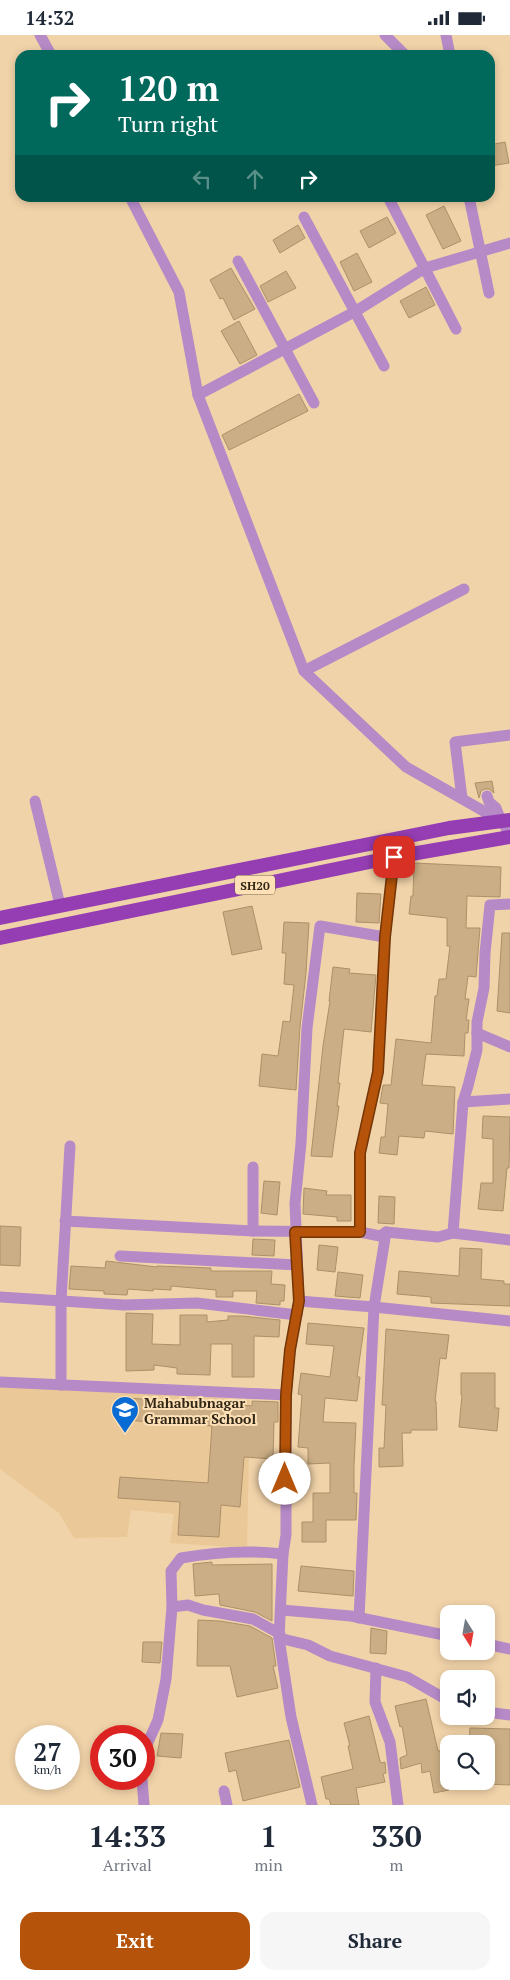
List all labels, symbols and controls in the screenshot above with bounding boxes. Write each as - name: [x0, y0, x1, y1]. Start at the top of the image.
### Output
- text: 14:32: [25, 5, 74, 30]
- text: 120 m: [118, 65, 219, 111]
- icon: right: [35, 70, 100, 135]
- text: Turn right: [118, 109, 218, 138]
- icon: left: [188, 165, 216, 193]
- icon: ahead: [241, 165, 269, 193]
- icon: right: [294, 165, 322, 193]
- pin: [373, 836, 415, 878]
- icon: arrive: [380, 843, 408, 871]
- road number: SH20: [235, 875, 275, 895]
- place label: Mahabubnagar Grammar School: [144, 1393, 256, 1428]
- school or university icon: Mahabubnagar Grammar School: [110, 1395, 140, 1434]
- position arrow: [258, 1452, 310, 1504]
- north arrow: [440, 1605, 495, 1660]
- map controls: [440, 1605, 495, 1790]
- button: sound: [440, 1670, 495, 1725]
- speed limit sign: 30: [90, 1725, 155, 1790]
- text: 27: [33, 1735, 62, 1768]
- button: search: [440, 1735, 495, 1790]
- text: km/h: [34, 1762, 61, 1777]
- text: 14:33: [88, 1816, 166, 1856]
- text: 1: [260, 1816, 277, 1856]
- text: 330: [371, 1816, 422, 1856]
- text: Arrival: [103, 1854, 152, 1876]
- text: min: [255, 1854, 283, 1876]
- text: m: [389, 1854, 403, 1876]
- button: Exit: [20, 1912, 250, 1970]
- button: Share: [260, 1912, 490, 1970]

